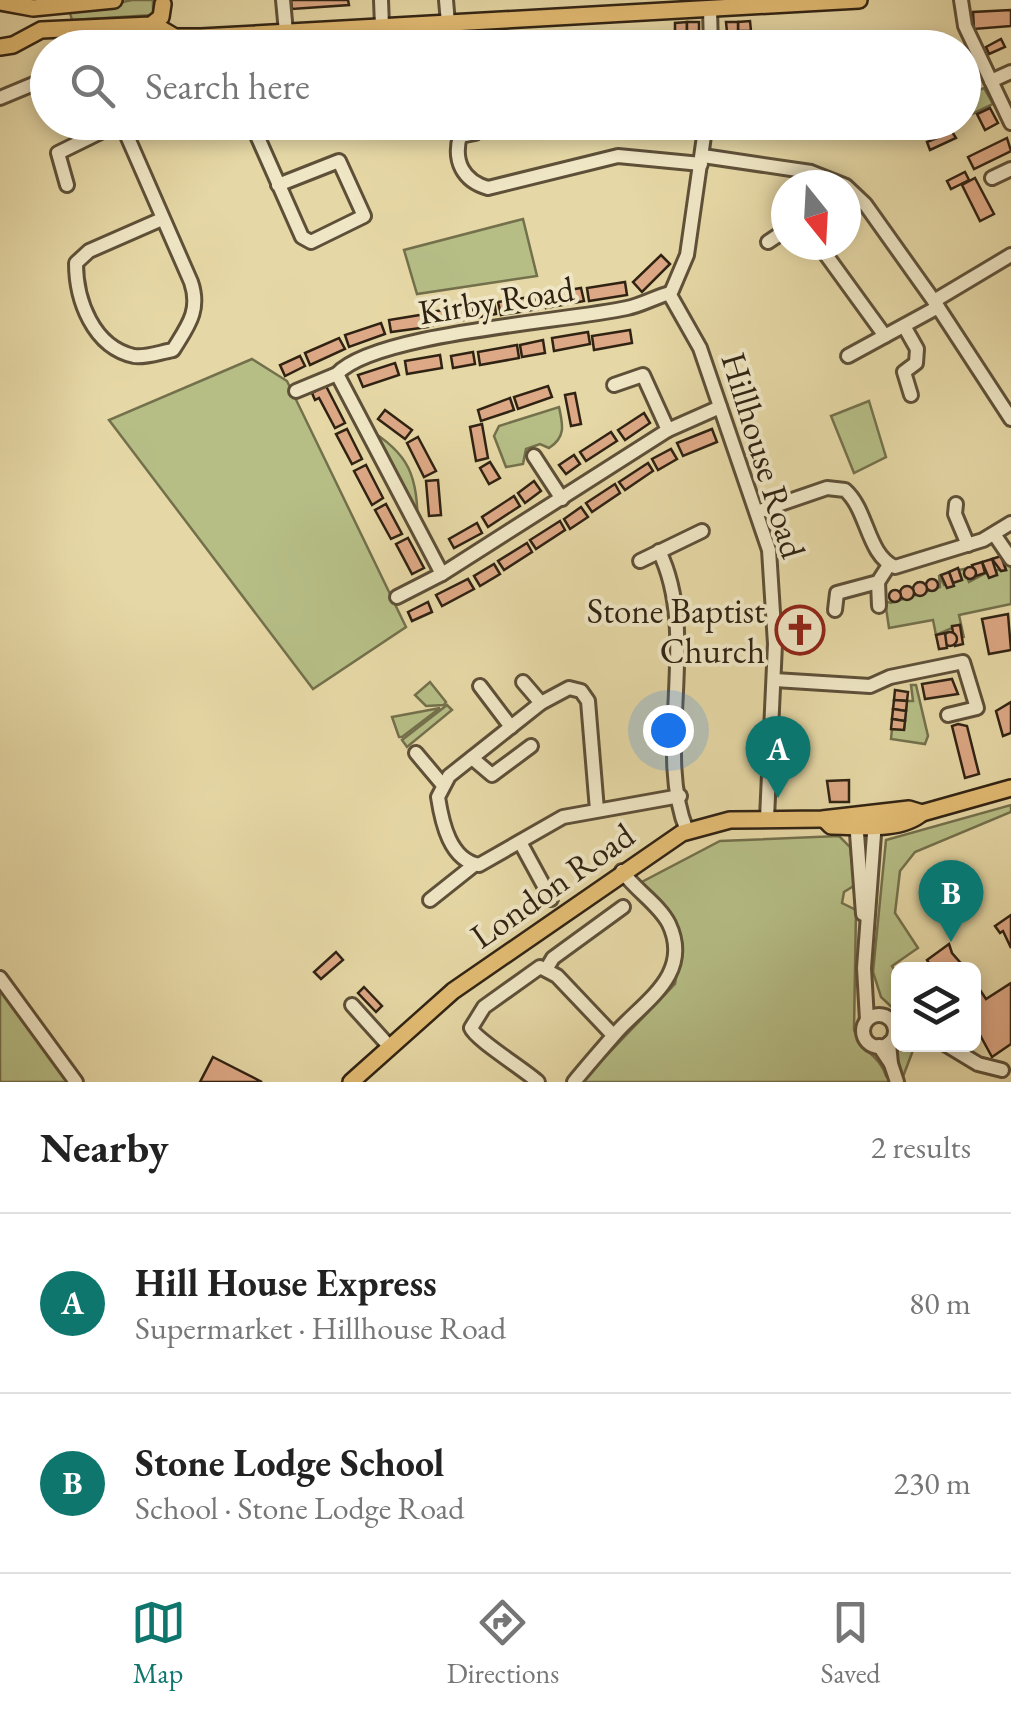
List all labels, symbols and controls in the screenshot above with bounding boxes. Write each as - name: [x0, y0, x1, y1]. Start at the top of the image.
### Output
- search box: [30, 30, 981, 140]
- icon: search: [65, 58, 120, 113]
- text: Search here: [145, 61, 310, 110]
- north arrow: [771, 170, 861, 260]
- street label: Kirby Road: [415, 265, 577, 334]
- street label: Hillhouse Road: [711, 347, 817, 564]
- place label: Stone Baptist Church: [587, 588, 765, 673]
- church icon: Stone Baptist Church: [774, 604, 826, 656]
- your location: [643, 705, 694, 756]
- pin: A: [746, 716, 810, 798]
- street label: London Road: [461, 812, 643, 958]
- pin: B: [918, 860, 984, 942]
- map controls: [891, 962, 981, 1052]
- button: layers: [891, 962, 981, 1052]
- text: Nearby: [40, 1120, 169, 1175]
- text: 2 results: [871, 1126, 971, 1168]
- text: Hill House Express: [135, 1258, 437, 1307]
- text: A: [61, 1282, 84, 1324]
- text: 80 m: [909, 1282, 971, 1324]
- text: Supermarket · Hillhouse Road: [135, 1307, 506, 1349]
- text: Stone Lodge School: [135, 1438, 444, 1487]
- text: B: [62, 1462, 83, 1504]
- text: 230 m: [894, 1462, 971, 1504]
- text: School · Stone Lodge Road: [135, 1487, 465, 1529]
- tab: Map: [131, 1595, 186, 1691]
- tab: Directions: [447, 1595, 559, 1691]
- tab: Saved: [820, 1595, 880, 1691]

